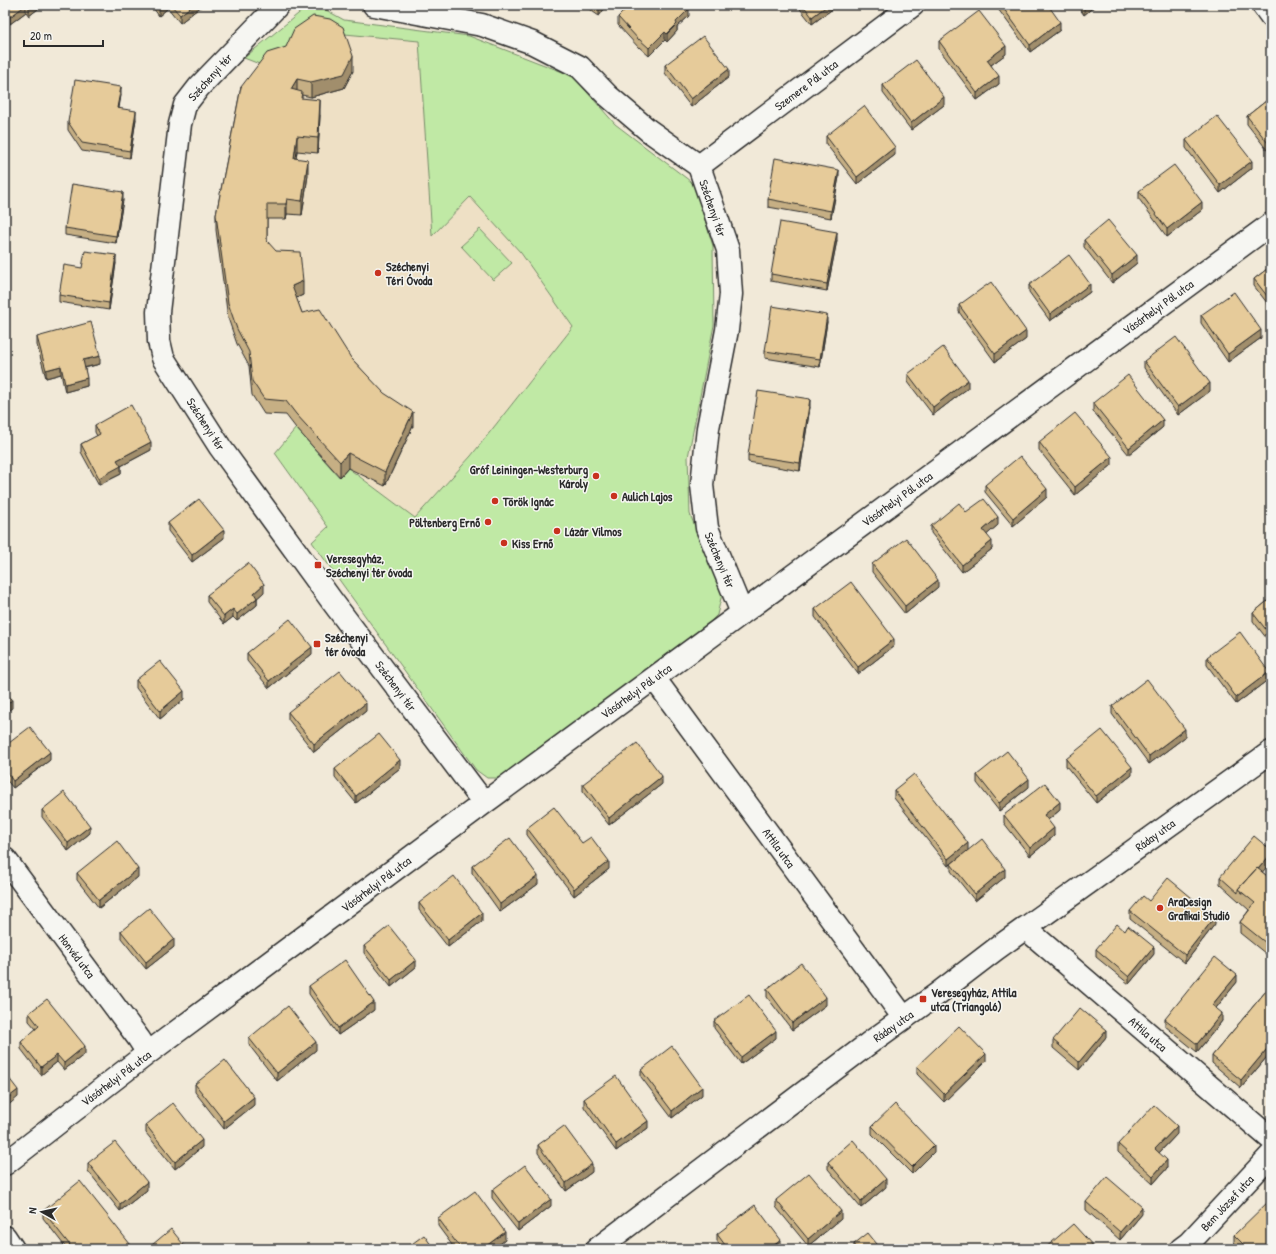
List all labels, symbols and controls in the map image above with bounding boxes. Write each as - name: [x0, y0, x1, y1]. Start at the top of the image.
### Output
- scale bar: [24, 22, 103, 48]
- text: 20 m: [30, 27, 52, 44]
- street label: Széchenyi tér: [184, 49, 236, 105]
- street label: Szemere Pál utca: [771, 55, 841, 114]
- street label: Széchenyi tér: [695, 177, 731, 239]
- place label: Széchenyi Téri Óvoda: [385, 258, 432, 289]
- marker: Széchenyi Téri Óvoda: [373, 268, 383, 278]
- street label: Vásárhelyi Pál utca: [1119, 275, 1197, 338]
- street label: Széchenyi tér: [183, 394, 229, 454]
- place label: Gróf Leiningen-Westerburg Károly: [470, 461, 589, 493]
- street label: Vásárhelyi Pál utca: [858, 467, 936, 530]
- marker: Gróf Leiningen-Westerburg Károly: [591, 471, 601, 481]
- place label: Aulich Lajos: [622, 488, 673, 505]
- marker: Aulich Lajos: [609, 491, 619, 501]
- place label: Török Ignác: [502, 493, 554, 511]
- marker: Török Ignác: [490, 496, 500, 506]
- place label: Pöltenberg Ernő: [409, 514, 480, 532]
- marker: Pöltenberg Ernő: [483, 517, 493, 527]
- place label: Lázár Vilmos: [565, 523, 622, 540]
- marker: Lázár Vilmos: [552, 526, 562, 536]
- street label: Széchenyi tér: [701, 529, 740, 591]
- place label: Kiss Ernő: [512, 535, 553, 552]
- marker: Kiss Ernő: [499, 538, 509, 548]
- place label: Veresegyház, Széchenyi tér óvoda: [326, 550, 412, 582]
- marker: Veresegyház, Széchenyi tér óvoda: [313, 560, 323, 570]
- place label: Széchenyi tér óvoda: [324, 629, 368, 660]
- marker: Széchenyi tér óvoda: [312, 639, 322, 649]
- street label: Széchenyi tér: [371, 657, 421, 715]
- street label: Vásárhelyi Pál utca: [597, 659, 675, 722]
- street label: Ráday utca: [1132, 815, 1179, 855]
- street label: Attila utca: [759, 824, 799, 872]
- street label: Vásárhelyi Pál utca: [337, 852, 415, 916]
- place label: AraDesign Grafikai Studió: [1168, 893, 1230, 924]
- marker: AraDesign Grafikai Studió: [1155, 903, 1165, 913]
- street label: Honvéd utca: [55, 930, 99, 982]
- place label: Veresegyház, Attila utca (Triangoló): [931, 984, 1017, 1016]
- marker: Veresegyház, Attila utca (Triangoló): [918, 994, 928, 1004]
- street label: Ráday utca: [869, 1006, 917, 1046]
- street label: Attila utca: [1125, 1013, 1171, 1056]
- street label: Vásárhelyi Pál utca: [77, 1046, 155, 1110]
- street label: Bem József utca: [1197, 1171, 1258, 1235]
- north arrow: [22, 1192, 62, 1232]
- text: N: [25, 1207, 39, 1214]

